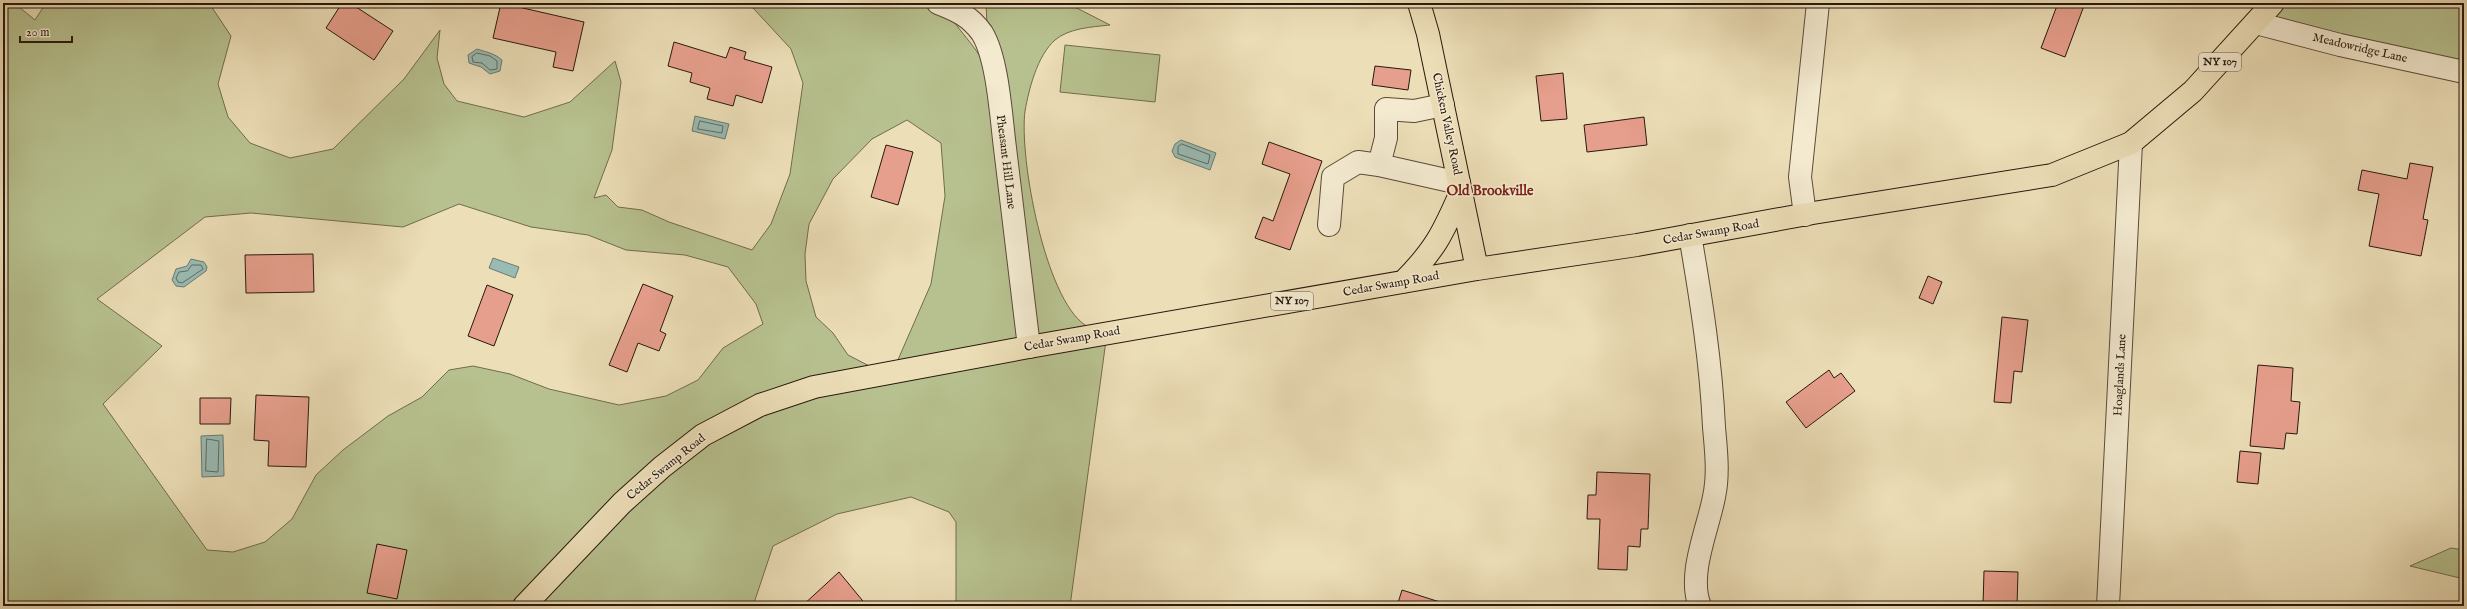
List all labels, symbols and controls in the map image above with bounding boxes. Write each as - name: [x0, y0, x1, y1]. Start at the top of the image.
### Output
- scale bar: [20, 18, 72, 44]
- text: 20 m: [26, 25, 49, 40]
- street label: Meadowridge Lane: [2311, 30, 2409, 66]
- road number: NY 107: [2199, 53, 2241, 71]
- street label: Chicken Valley Road: [1429, 72, 1465, 177]
- street label: Pheasant Hill Lane: [993, 114, 1019, 210]
- district label: Old Brookville: [1447, 182, 1534, 200]
- street label: Cedar Swamp Road: [1662, 216, 1761, 249]
- street label: Cedar Swamp Road: [1342, 268, 1441, 301]
- road number: NY 107: [1271, 292, 1313, 310]
- street label: Cedar Swamp Road: [1023, 323, 1122, 356]
- street label: Hoaglands Lane: [2110, 333, 2130, 416]
- street label: Cedar Swamp Road: [623, 430, 710, 504]

